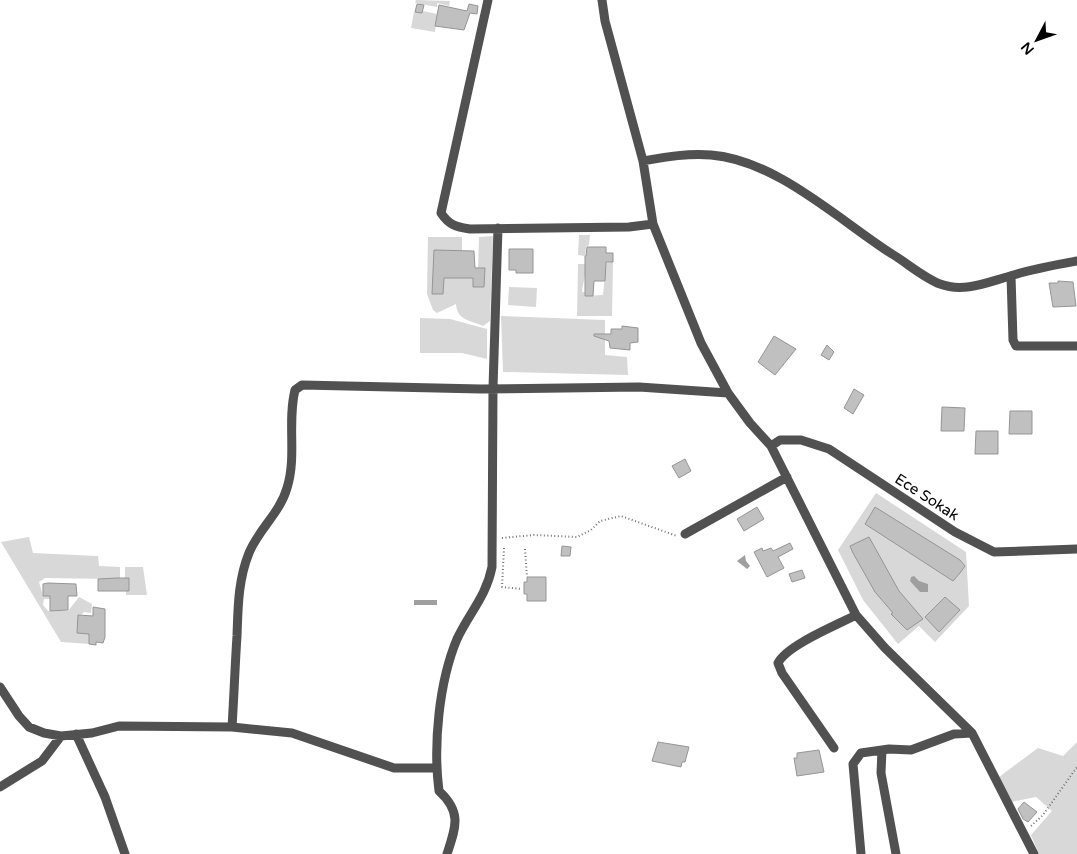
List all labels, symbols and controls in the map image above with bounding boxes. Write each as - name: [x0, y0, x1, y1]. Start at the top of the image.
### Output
- north arrow: [1012, 15, 1062, 65]
- text: N: [1017, 38, 1038, 58]
- street label: Ece Sokak: [892, 470, 962, 524]

